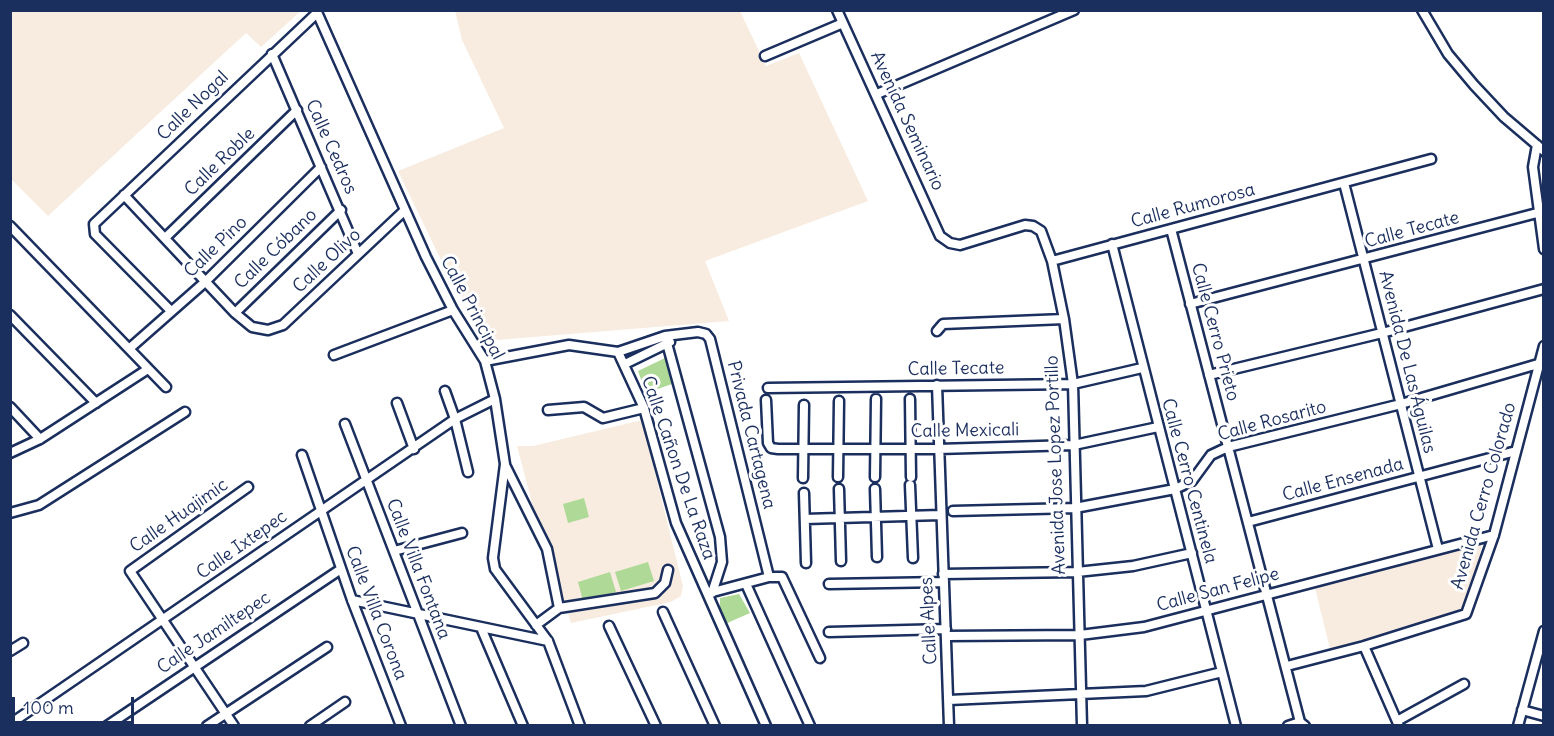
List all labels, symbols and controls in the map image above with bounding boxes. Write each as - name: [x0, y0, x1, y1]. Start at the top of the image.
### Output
- street label: Avenida Seminario: [865, 48, 949, 194]
- street label: Calle Nogal: [153, 67, 233, 145]
- street label: Calle Cedros: [301, 96, 361, 198]
- street label: Calle Roble: [180, 123, 260, 201]
- street label: Calle Rumorosa: [1129, 179, 1257, 233]
- street label: Calle Cóbano: [230, 204, 322, 294]
- street label: Calle Tecate: [1362, 207, 1462, 253]
- street label: Calle Pino: [180, 212, 252, 282]
- street label: Calle Olivo: [289, 224, 365, 298]
- street label: Calle Principal: [436, 252, 508, 364]
- street label: Calle Cerro Prieto: [1186, 261, 1244, 403]
- street label: Avenida De Las Águilas: [1374, 269, 1440, 455]
- street label: Avenida Jose Lopez Portillo: [1041, 355, 1071, 575]
- street label: Calle Tecate: [907, 357, 1005, 381]
- street label: Privada Cartagena: [722, 359, 780, 511]
- street label: Calle Cañon De La Raza: [636, 373, 720, 563]
- street label: Calle Cerro Centinela: [1157, 396, 1221, 566]
- street label: Calle Rosarito: [1215, 396, 1329, 446]
- street label: Avenida Cerro Colorado: [1447, 400, 1521, 592]
- street label: Calle Mexicali: [911, 419, 1019, 443]
- street label: Calle Ensenada: [1280, 453, 1406, 507]
- street label: Calle Huajimic: [126, 474, 232, 558]
- street label: Calle Villa Fontana: [381, 496, 455, 642]
- street label: Calle Ixtepec: [193, 506, 291, 584]
- street label: Calle Villa Corona: [341, 543, 411, 683]
- street label: Calle San Felipe: [1154, 563, 1282, 617]
- street label: Calle Alpes: [916, 577, 942, 665]
- street label: Calle Jamiltepec: [153, 587, 275, 679]
- scale bar: [15, 685, 136, 723]
- text: 100 m: [23, 696, 74, 719]

